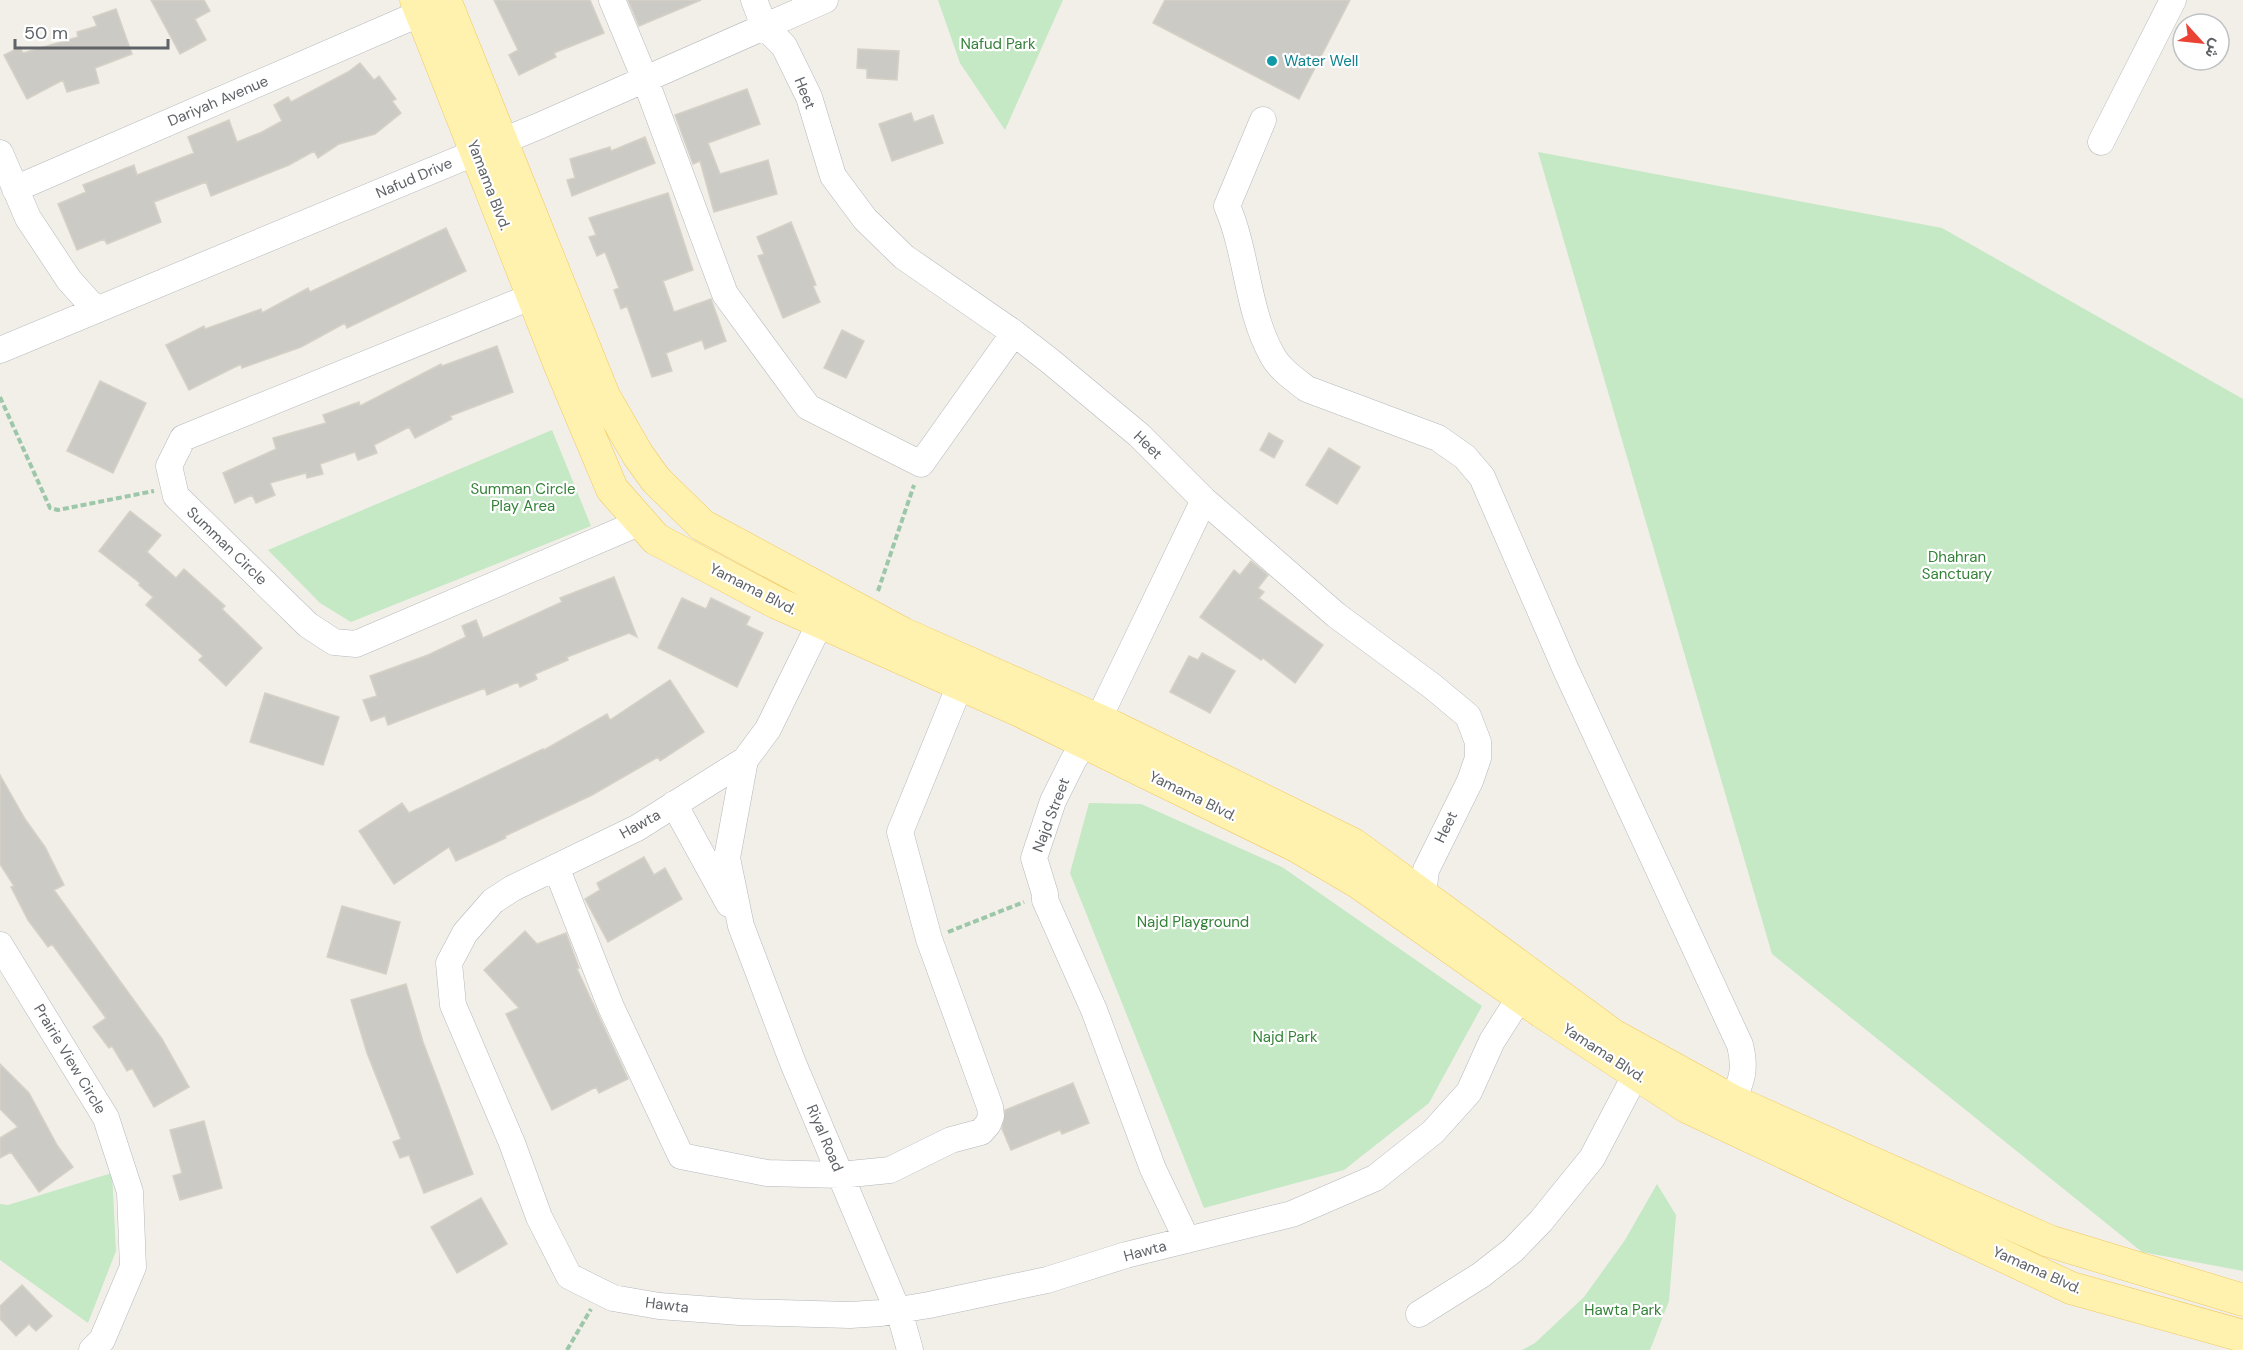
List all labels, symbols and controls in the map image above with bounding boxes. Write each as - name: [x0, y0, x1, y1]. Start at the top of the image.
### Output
- scale bar: [15, 12, 168, 50]
- north arrow: [2171, 12, 2231, 72]
- text: 50 m: [24, 21, 68, 45]
- park label: Nafud Park: [960, 34, 1036, 54]
- text: ش: [2200, 35, 2228, 62]
- place label: Water Well: [1284, 51, 1358, 71]
- marker: Water Well: [1265, 54, 1279, 68]
- street label: Dariyah Avenue: [165, 71, 271, 131]
- street label: Heet: [790, 74, 820, 112]
- street label: Yamama Blvd.: [463, 137, 515, 233]
- street label: Nafud Drive: [373, 153, 455, 203]
- street label: Heet: [1129, 426, 1167, 464]
- park label: Summan Circle Play Area: [471, 479, 575, 516]
- street label: Summan Circle: [182, 502, 272, 590]
- park label: Dhahran Sanctuary: [1922, 547, 1993, 584]
- street label: Yamama Blvd.: [706, 559, 800, 620]
- street label: Yamama Blvd.: [1146, 766, 1240, 826]
- street label: Najd Street: [1028, 775, 1074, 855]
- street label: Hawta: [616, 805, 664, 843]
- street label: Heet: [1430, 808, 1462, 846]
- park label: Najd Playground: [1137, 912, 1249, 932]
- street label: Prairie View Circle: [29, 1000, 111, 1118]
- street label: Yamama Blvd.: [1559, 1019, 1649, 1087]
- park label: Najd Park: [1252, 1027, 1318, 1047]
- street label: Riyal Road: [802, 1102, 848, 1174]
- street label: Hawta: [1121, 1236, 1169, 1266]
- street label: Yamama Blvd.: [1989, 1242, 2085, 1298]
- street label: Hawta: [644, 1292, 690, 1318]
- park label: Hawta Park: [1584, 1300, 1662, 1320]

